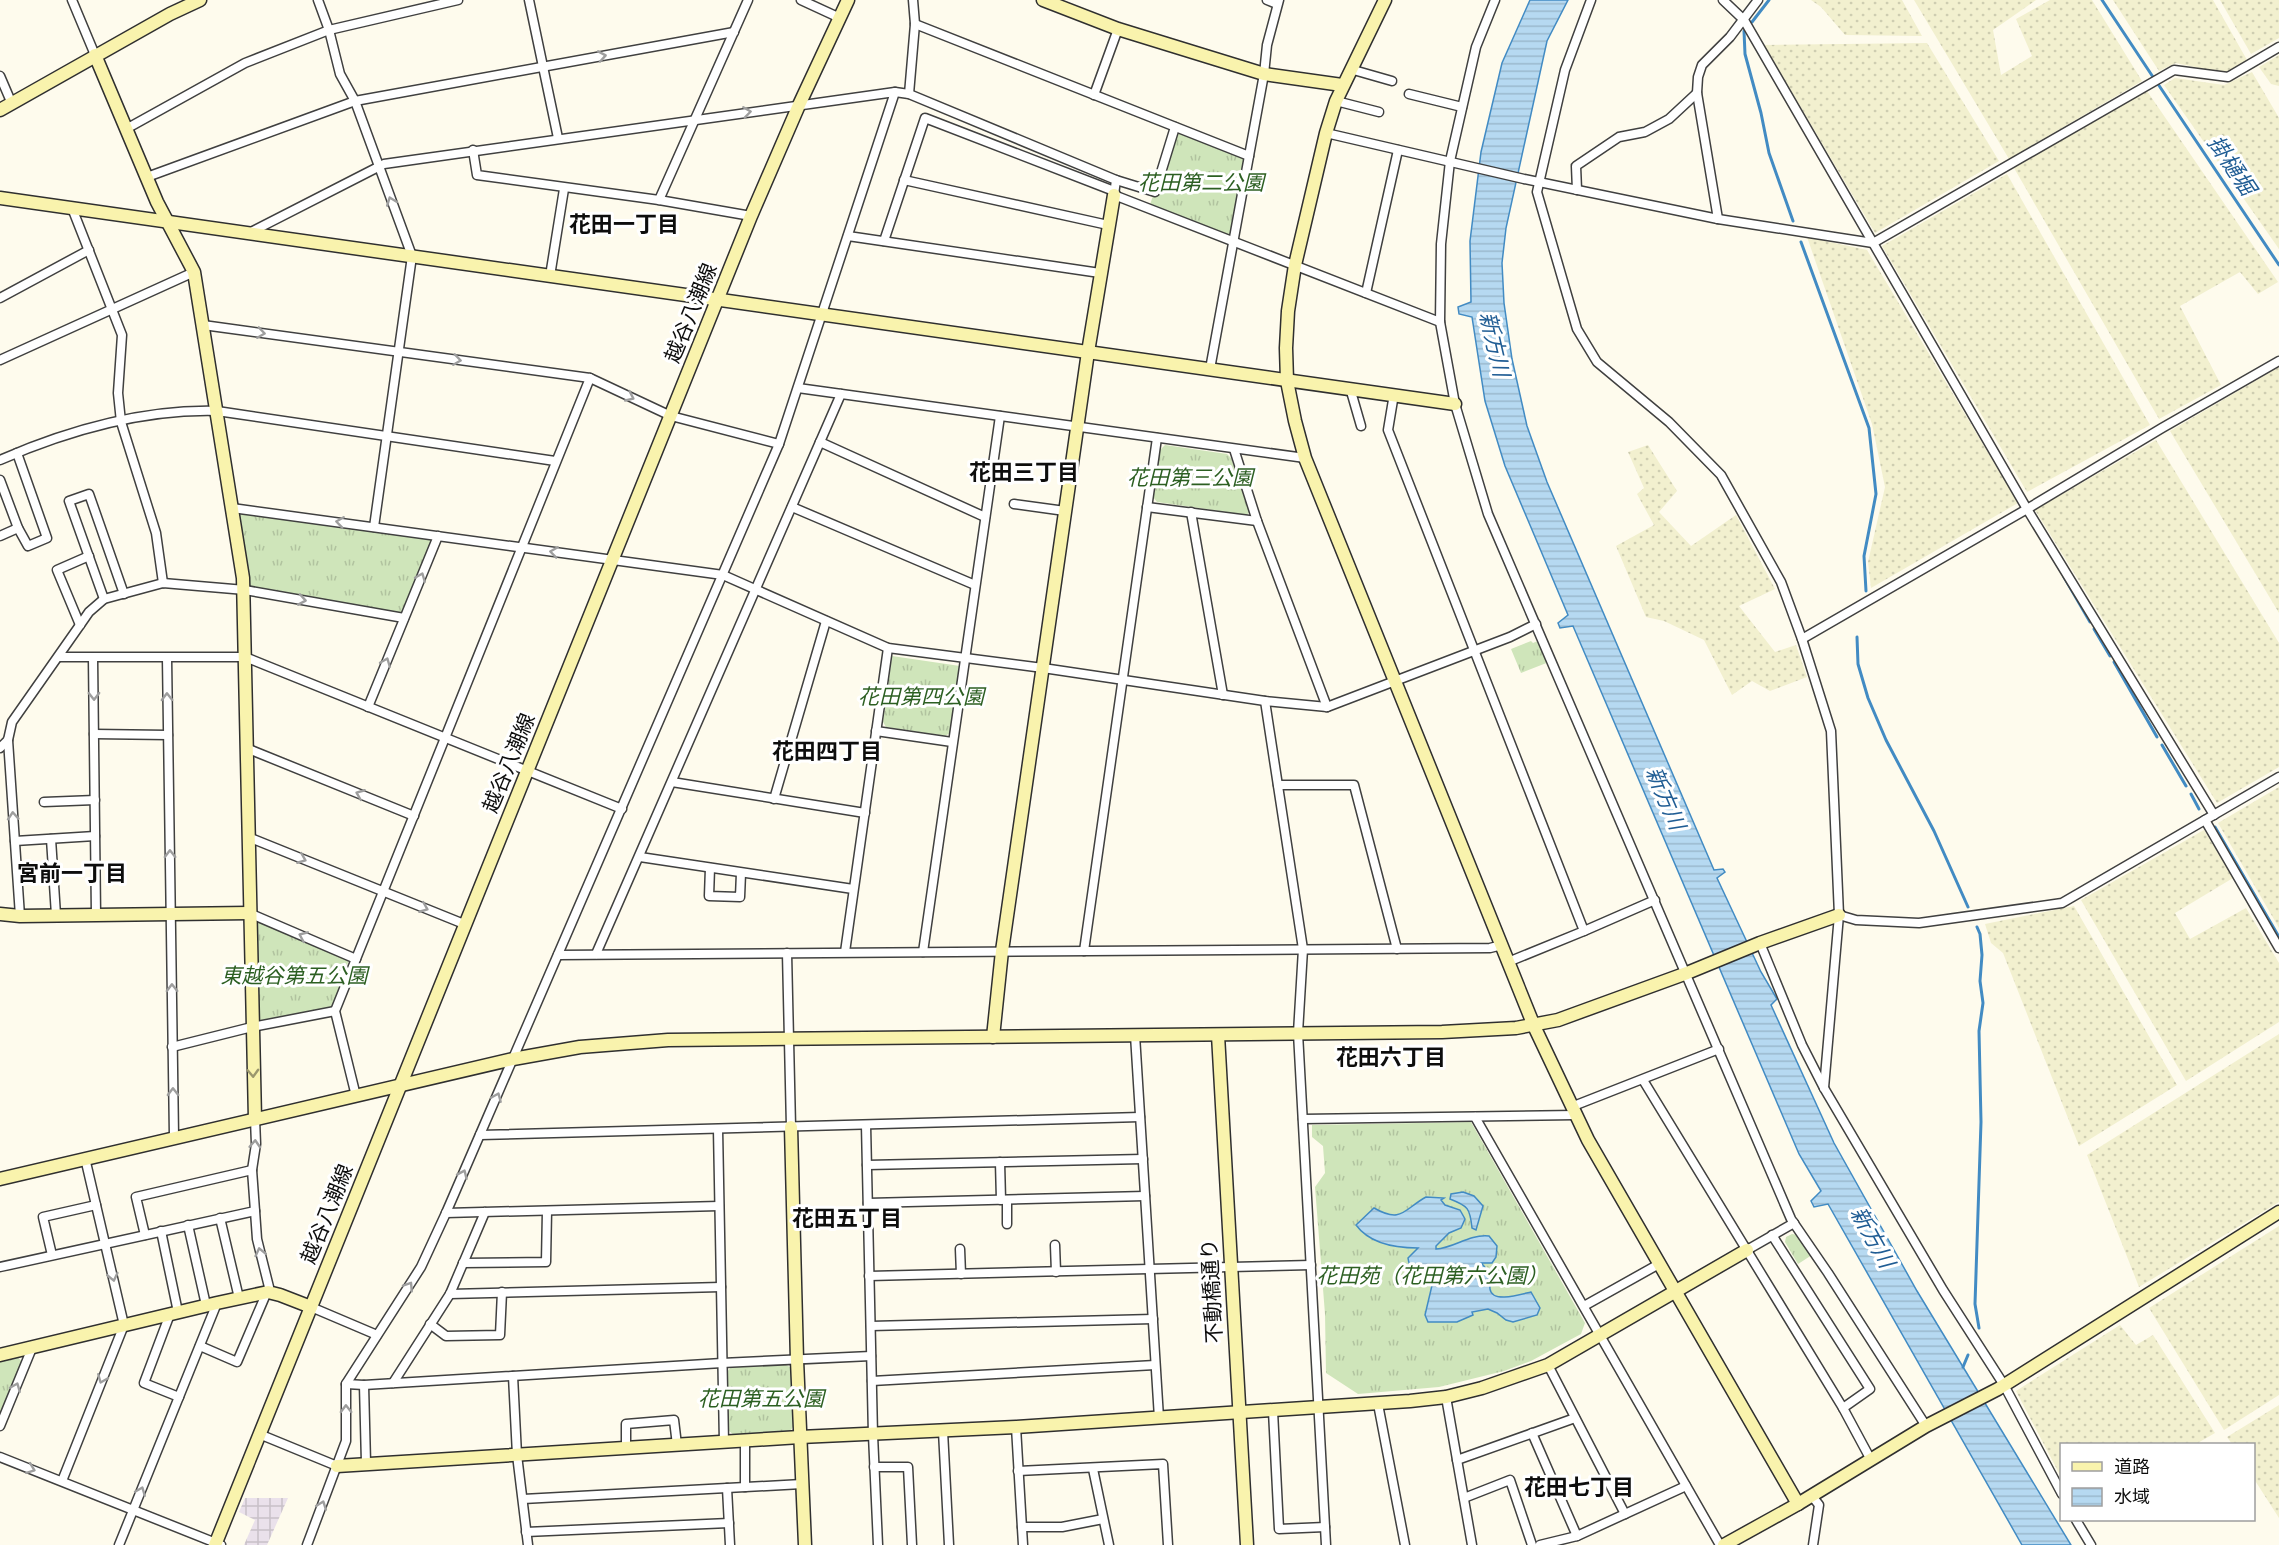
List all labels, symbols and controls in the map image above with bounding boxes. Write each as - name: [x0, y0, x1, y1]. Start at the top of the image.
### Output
- one-way arrow: [597, 50, 607, 63]
- one-way arrow: [743, 107, 752, 119]
- water label: 掛樋堀: [2203, 131, 2262, 202]
- park label: 花田第二公園: [1138, 171, 1267, 195]
- one-way arrow: [386, 196, 399, 207]
- district label: 花田一丁目: [569, 212, 679, 237]
- street label: 越谷八潮線: [660, 260, 722, 366]
- water label: 新方川: [1475, 309, 1515, 381]
- one-way arrow: [256, 326, 266, 338]
- one-way arrow: [453, 353, 462, 365]
- one-way arrow: [624, 389, 635, 401]
- district label: 花田三丁目: [969, 460, 1079, 485]
- park label: 花田第三公園: [1127, 466, 1256, 490]
- one-way arrow: [335, 517, 345, 529]
- one-way arrow: [549, 546, 559, 558]
- one-way arrow: [414, 572, 426, 583]
- one-way arrow: [297, 593, 307, 606]
- one-way arrow: [379, 657, 391, 668]
- park label: 花田第四公園: [858, 685, 987, 709]
- one-way arrow: [88, 691, 100, 700]
- one-way arrow: [161, 692, 174, 701]
- street label: 越谷八潮線: [478, 710, 540, 816]
- district label: 花田四丁目: [772, 739, 882, 764]
- water label: 新方川: [1641, 763, 1691, 835]
- one-way arrow: [355, 789, 366, 801]
- one-way arrow: [7, 811, 20, 820]
- one-way arrow: [164, 850, 176, 859]
- one-way arrow: [296, 852, 307, 864]
- district label: 宮前一丁目: [17, 861, 127, 886]
- one-way arrow: [418, 901, 429, 913]
- one-way arrow: [298, 931, 309, 943]
- park label: 東越谷第五公園: [221, 964, 370, 988]
- one-way arrow: [165, 984, 178, 993]
- district label: 花田六丁目: [1336, 1045, 1446, 1070]
- one-way arrow: [247, 1068, 260, 1077]
- one-way arrow: [167, 1087, 180, 1096]
- one-way arrow: [490, 1092, 502, 1103]
- one-way arrow: [249, 1139, 262, 1148]
- street label: 越谷八潮線: [296, 1161, 358, 1267]
- one-way arrow: [456, 1170, 468, 1181]
- water label: 新方川: [1846, 1202, 1900, 1274]
- district label: 花田五丁目: [792, 1206, 902, 1231]
- street label: 不動橋通り: [1197, 1238, 1227, 1344]
- one-way arrow: [255, 1247, 268, 1257]
- park label: 花田苑（花田第六公園）: [1317, 1264, 1548, 1288]
- one-way arrow: [105, 1271, 118, 1281]
- one-way arrow: [402, 1282, 414, 1292]
- one-way arrow: [97, 1373, 109, 1384]
- one-way arrow: [9, 1383, 21, 1394]
- park label: 花田第五公園: [698, 1387, 827, 1411]
- one-way arrow: [340, 1404, 352, 1413]
- legend: [2060, 1443, 2255, 1521]
- text: 道路: [2114, 1457, 2150, 1477]
- one-way arrow: [25, 1462, 36, 1474]
- district label: 花田七丁目: [1524, 1475, 1634, 1500]
- one-way arrow: [134, 1486, 146, 1497]
- text: 水域: [2114, 1487, 2150, 1507]
- one-way arrow: [315, 1500, 328, 1511]

